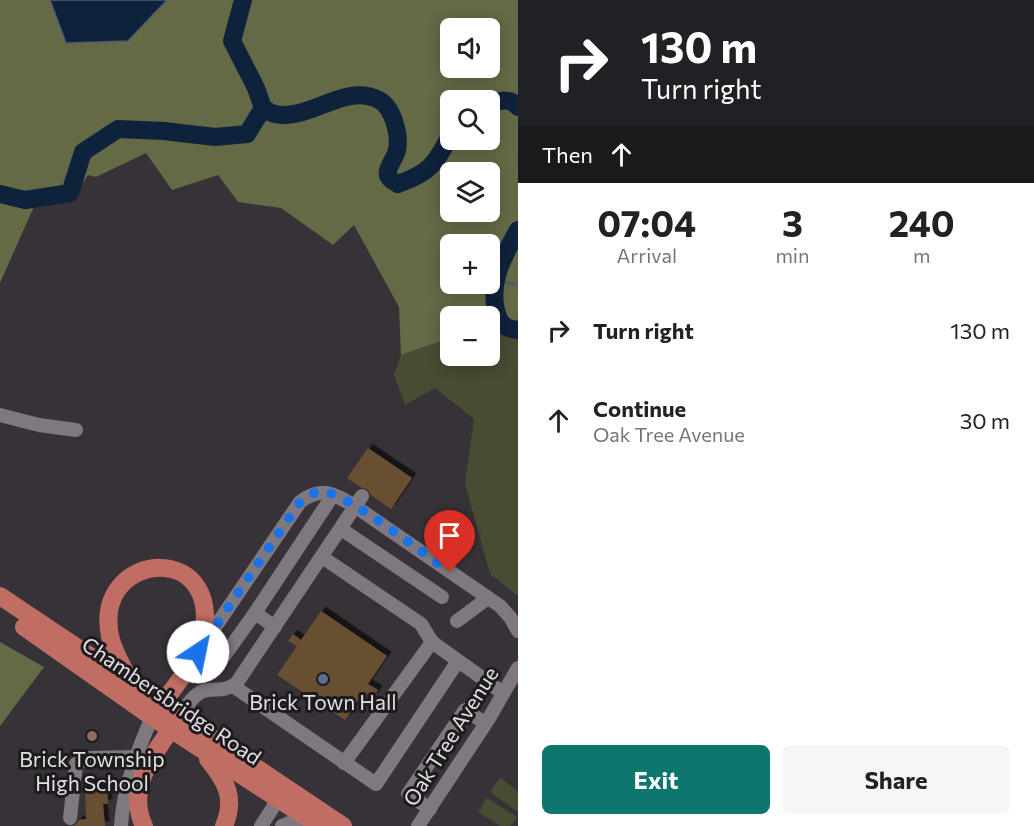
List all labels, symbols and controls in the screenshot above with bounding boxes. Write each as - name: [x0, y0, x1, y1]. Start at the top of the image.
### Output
- map controls: [440, 18, 500, 366]
- button: sound: [440, 18, 500, 78]
- text: 130 m: [641, 20, 757, 72]
- icon: right: [542, 24, 620, 102]
- text: Turn right: [641, 72, 761, 105]
- button: search: [440, 90, 500, 150]
- icon: ahead: [605, 138, 638, 171]
- text: Then: [542, 141, 593, 168]
- button: layers: [440, 162, 500, 222]
- text: 07:04: [597, 200, 696, 244]
- text: 3: [782, 200, 803, 244]
- text: 240: [889, 200, 955, 244]
- button: +: [440, 234, 500, 294]
- text: Arrival: [616, 243, 677, 267]
- text: min: [775, 243, 809, 267]
- text: m: [913, 243, 930, 267]
- button: −: [440, 306, 500, 366]
- icon: right: [542, 314, 575, 347]
- text: Turn right: [593, 317, 694, 344]
- text: 130 m: [950, 317, 1010, 344]
- text: Continue: [593, 395, 686, 422]
- icon: ahead: [542, 404, 575, 437]
- text: 30 m: [960, 407, 1010, 434]
- text: Oak Tree Avenue: [593, 422, 745, 446]
- pin: [424, 510, 475, 572]
- icon: arrive: [433, 519, 466, 552]
- position arrow: [166, 620, 230, 684]
- street label: Chambersbridge Road: [78, 631, 266, 769]
- street label: Oak Tree Avenue: [397, 662, 503, 810]
- marker: Brick Town Hall: [316, 672, 330, 686]
- place label: Brick Town Hall: [249, 689, 397, 714]
- marker: Brick Township High School: [85, 729, 99, 743]
- button: Exit: [542, 745, 770, 814]
- button: Share: [782, 745, 1010, 814]
- place label: Brick Township High School: [19, 746, 165, 795]

